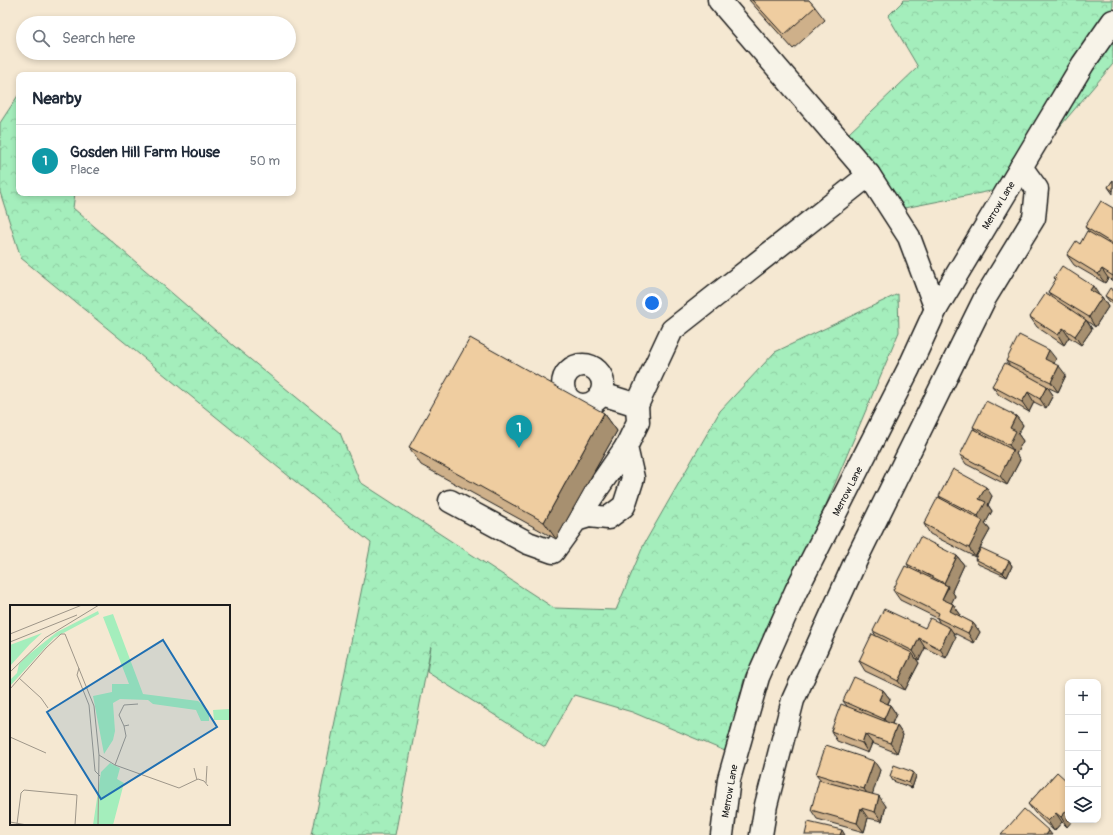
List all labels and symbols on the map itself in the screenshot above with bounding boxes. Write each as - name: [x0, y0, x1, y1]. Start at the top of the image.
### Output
- street label: Merrow Lane: [980, 179, 1018, 232]
- your location: [642, 293, 662, 313]
- pin: 1: [506, 415, 532, 448]
- street label: Merrow Lane: [830, 465, 865, 518]
- inset map: [10, 605, 230, 825]
- street label: Merrow Lane: [719, 764, 741, 819]

